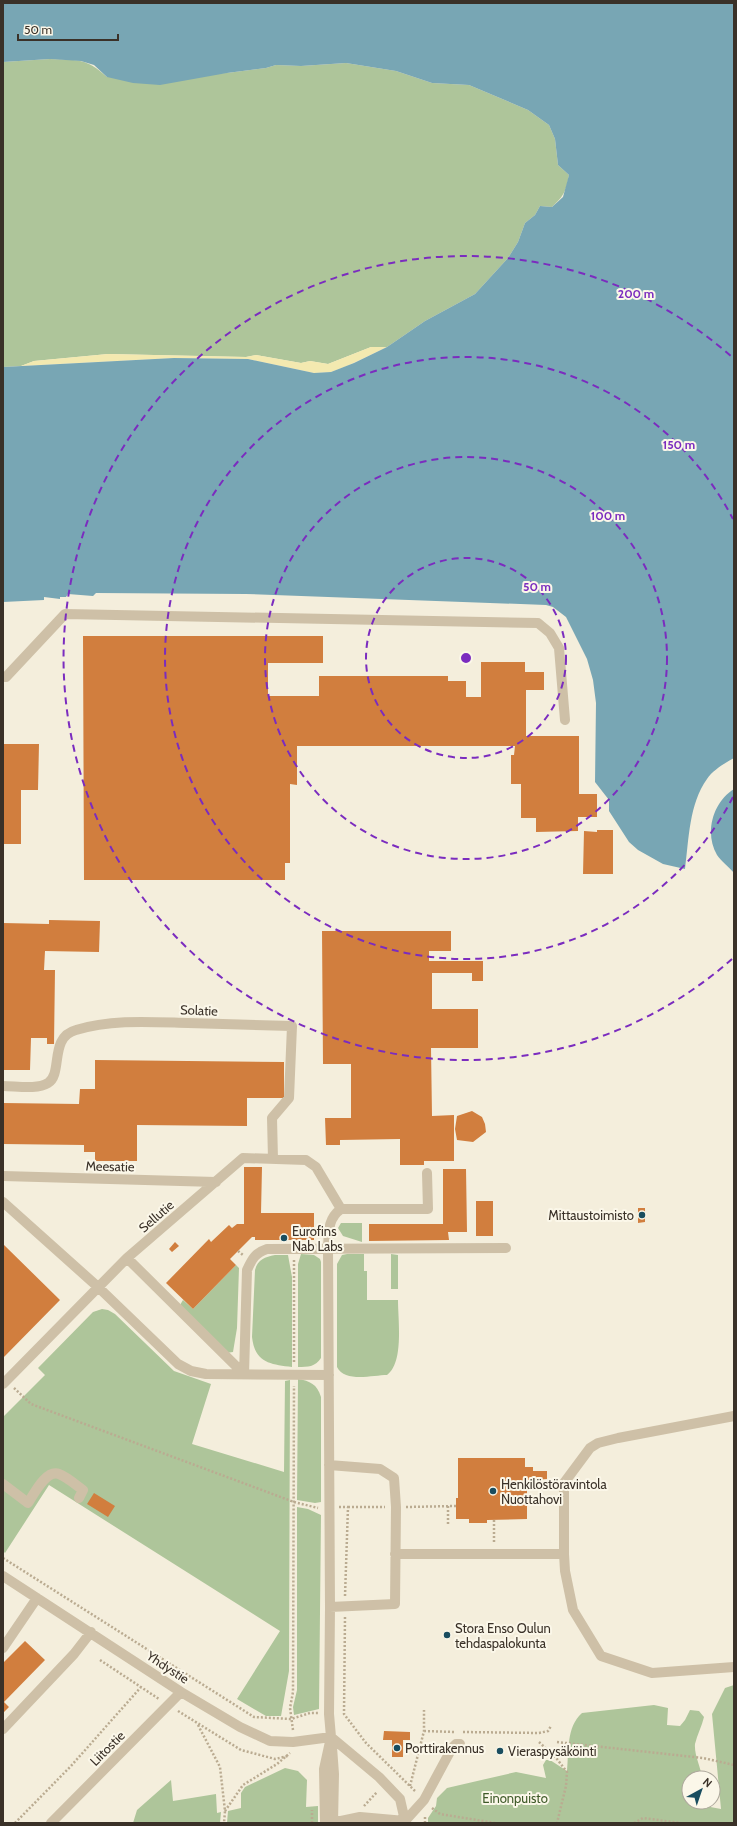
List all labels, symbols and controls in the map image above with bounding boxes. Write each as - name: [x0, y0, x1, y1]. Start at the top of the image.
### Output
- scale bar: [18, 16, 118, 42]
- text: 50 m: [24, 22, 52, 37]
- text: 200 m: [618, 286, 654, 301]
- text: 150 m: [663, 437, 695, 452]
- text: 100 m: [591, 508, 625, 523]
- text: 50 m: [523, 579, 551, 594]
- centre of rings: [459, 651, 473, 665]
- street label: Solatie: [180, 1001, 218, 1019]
- street label: Meesatie: [85, 1158, 135, 1174]
- street label: Sellutie: [135, 1196, 177, 1235]
- place label: Mittaustoimisto: [548, 1207, 634, 1223]
- marker: Mittaustoimisto: [637, 1210, 647, 1220]
- place label: Eurofins Nab Labs: [292, 1223, 343, 1254]
- marker: Eurofins Nab Labs: [279, 1233, 289, 1243]
- place label: Henkilöstöravintola Nuottahovi: [501, 1476, 607, 1507]
- marker: Henkilöstöravintola Nuottahovi: [488, 1486, 498, 1496]
- place label: Stora Enso Oulun tehdaspalokunta: [455, 1620, 551, 1651]
- marker: Stora Enso Oulun tehdaspalokunta: [442, 1630, 452, 1640]
- street label: Yhdystie: [143, 1647, 192, 1687]
- street label: Liitostie: [86, 1727, 128, 1769]
- place label: Porttirakennus: [405, 1740, 485, 1756]
- marker: Porttirakennus: [392, 1743, 402, 1753]
- place label: Vieraspysäköinti: [508, 1743, 597, 1759]
- marker: Vieraspysäköinti: [495, 1746, 505, 1756]
- north arrow: [681, 1770, 721, 1810]
- text: N: [700, 1774, 715, 1790]
- park label: Einonpuisto: [482, 1790, 548, 1806]

